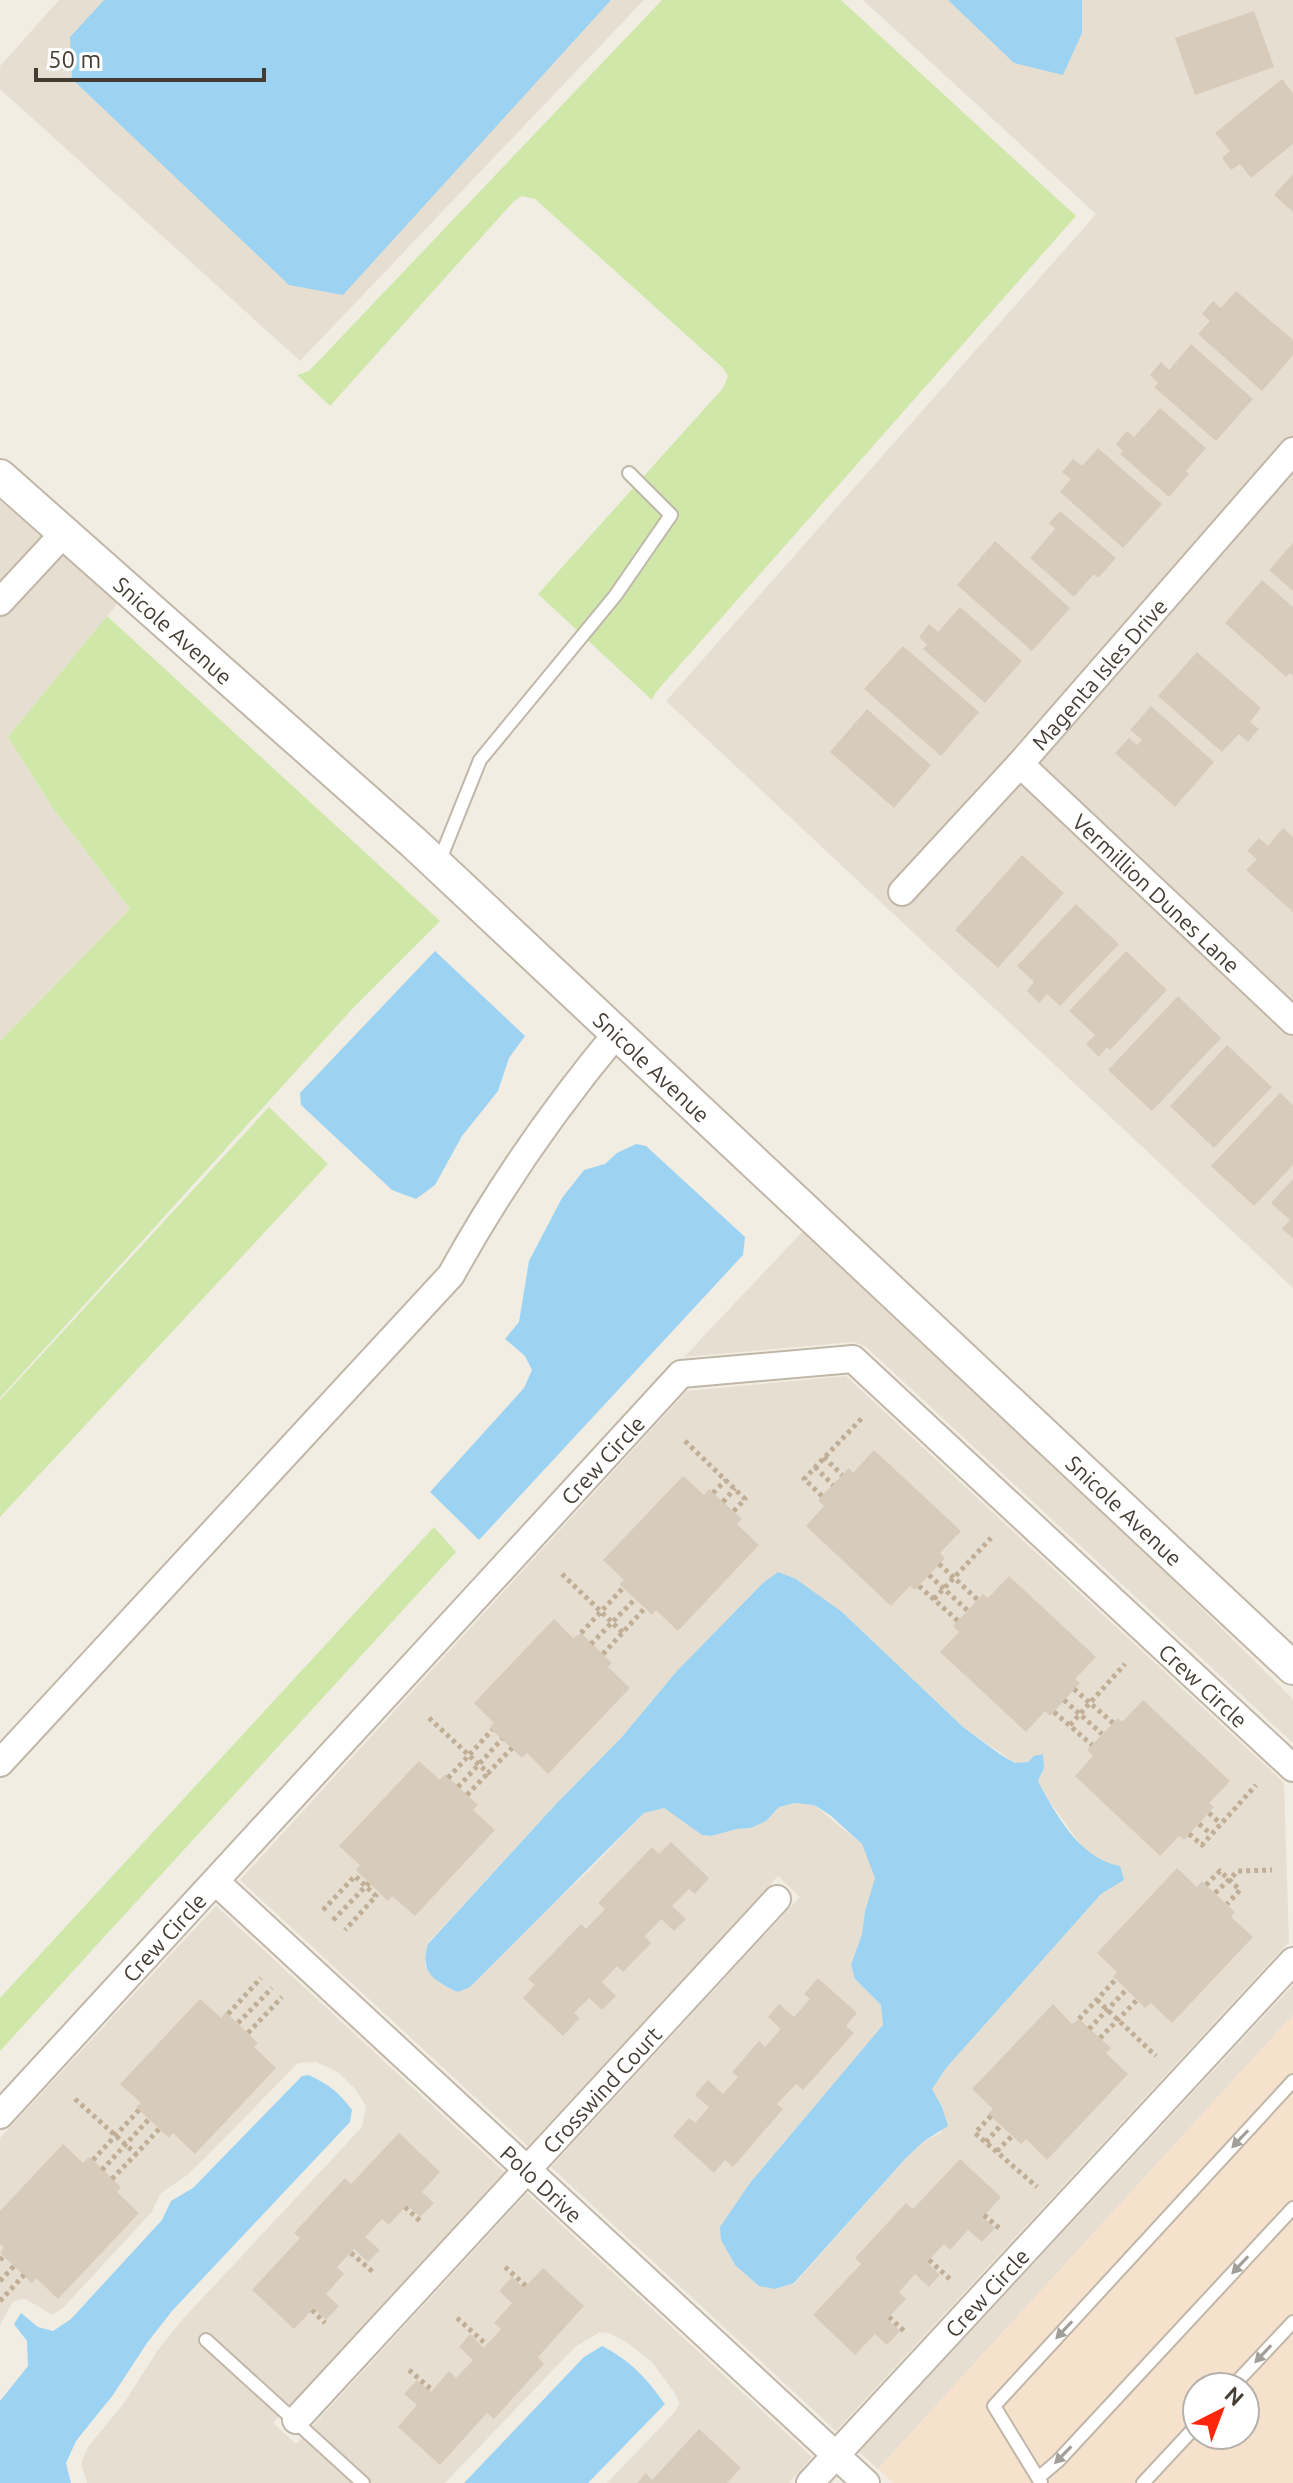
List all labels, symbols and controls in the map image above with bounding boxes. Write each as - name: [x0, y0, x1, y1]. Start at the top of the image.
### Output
- scale bar: [36, 32, 264, 82]
- text: 50 m: [48, 46, 101, 73]
- street label: Snicole Avenue: [109, 571, 238, 689]
- street label: Magenta Isles Drive: [1026, 593, 1172, 754]
- street label: Vermillion Dunes Lane: [1068, 808, 1246, 977]
- street label: Snicole Avenue: [589, 1006, 715, 1127]
- street label: Crew Circle: [555, 1410, 649, 1509]
- street label: Snicole Avenue: [1062, 1450, 1188, 1570]
- street label: Crew Circle: [1154, 1638, 1253, 1732]
- street label: Crew Circle: [117, 1887, 211, 1986]
- street label: Crosswind Court: [537, 2021, 666, 2158]
- one-way arrow: [1232, 2129, 1250, 2148]
- street label: Polo Drive: [496, 2140, 588, 2227]
- street label: Crew Circle: [940, 2243, 1034, 2342]
- one-way arrow: [1231, 2255, 1249, 2274]
- one-way arrow: [1055, 2320, 1073, 2339]
- one-way arrow: [1254, 2345, 1272, 2364]
- north arrow: [1181, 2371, 1261, 2451]
- text: N: [1220, 2381, 1249, 2411]
- one-way arrow: [1054, 2445, 1072, 2464]

